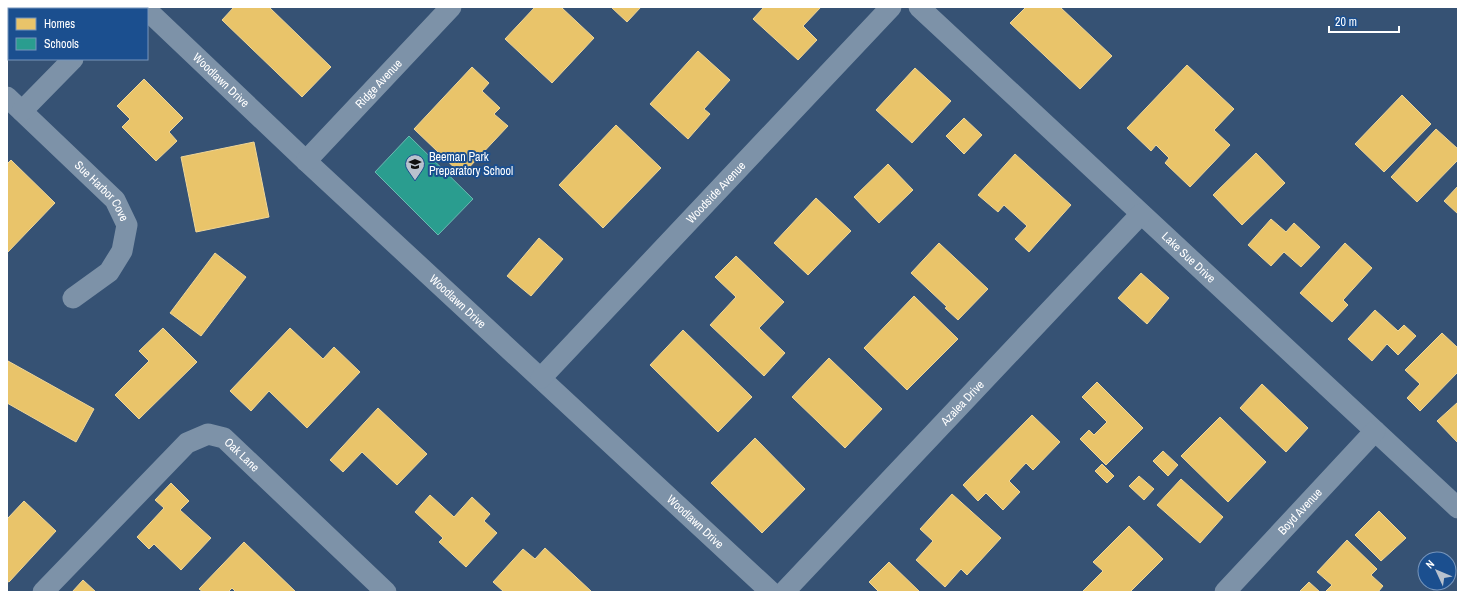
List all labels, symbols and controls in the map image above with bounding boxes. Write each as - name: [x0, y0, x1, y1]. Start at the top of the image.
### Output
- legend: [8, 8, 148, 60]
- scale bar: [1329, 8, 1399, 34]
- text: 20 m: [1335, 14, 1357, 30]
- text: Homes: [44, 16, 75, 32]
- text: Schools: [44, 36, 79, 52]
- street label: Woodlawn Drive: [189, 50, 253, 111]
- street label: Ridge Avenue: [352, 56, 406, 112]
- place label: Beeman Park Preparatory School: [429, 149, 513, 179]
- school or university icon: Beeman Park Preparatory School: [404, 153, 426, 181]
- street label: Sue Harbor Cove: [71, 157, 132, 224]
- street label: Woodside Avenue: [683, 158, 749, 227]
- street label: Lake Sue Drive: [1158, 229, 1219, 287]
- street label: Woodlawn Drive: [426, 271, 490, 332]
- street label: Azalea Drive: [937, 377, 988, 430]
- street label: Oak Lane: [221, 434, 263, 475]
- street label: Boyd Avenue: [1274, 485, 1326, 538]
- street label: Woodlawn Drive: [663, 491, 727, 552]
- north arrow: [1417, 551, 1457, 591]
- text: N: [1423, 557, 1437, 571]

